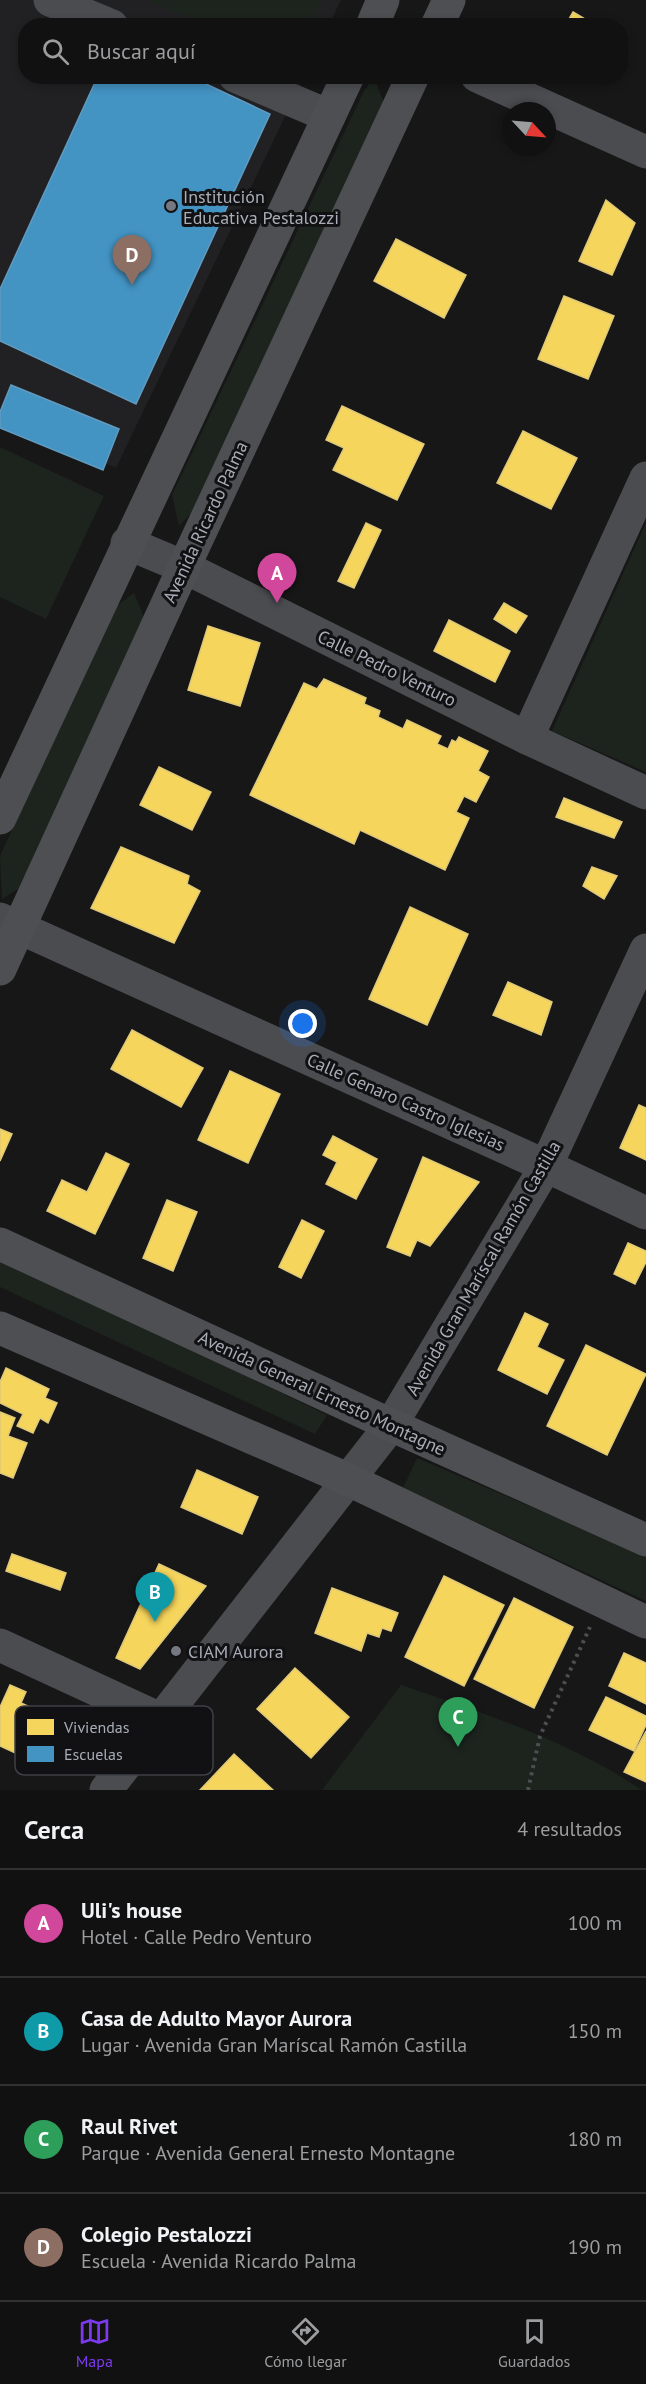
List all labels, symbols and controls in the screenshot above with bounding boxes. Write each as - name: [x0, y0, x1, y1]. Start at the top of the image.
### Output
- search box: [18, 18, 628, 84]
- icon: search: [39, 35, 72, 68]
- text: Buscar aquí: [87, 37, 196, 65]
- north arrow: [502, 102, 556, 156]
- place label: Institución Educativa Pestalozzi: [183, 185, 339, 229]
- marker: Institución Educativa Pestalozzi: [164, 199, 178, 213]
- pin: D: [112, 236, 152, 285]
- street label: Avenida Ricardo Palma: [157, 438, 253, 606]
- pin: A: [258, 554, 296, 603]
- street label: Calle Pedro Venturo: [314, 624, 460, 712]
- your location: [288, 1009, 317, 1038]
- street label: Calle Genaro Castro Iglesias: [303, 1048, 509, 1156]
- street label: Avenida Gran Maríscal Ramón Castilla: [400, 1137, 566, 1399]
- street label: Avenida General Ernesto Montagne: [195, 1326, 449, 1460]
- pin: B: [136, 1572, 174, 1622]
- place label: CIAM Aurora: [188, 1640, 284, 1663]
- marker: CIAM Aurora: [169, 1644, 183, 1658]
- pin: C: [438, 1698, 478, 1747]
- legend: [15, 1706, 213, 1775]
- text: Viviendas: [63, 1717, 130, 1737]
- text: Escuelas: [64, 1744, 123, 1764]
- text: Cerca: [24, 1813, 84, 1846]
- text: 4 resultados: [517, 1816, 622, 1842]
- text: Uli's house: [81, 1896, 182, 1924]
- text: A: [37, 1910, 50, 1936]
- text: 100 m: [568, 1910, 622, 1936]
- text: Hotel · Calle Pedro Venturo: [81, 1924, 312, 1950]
- text: Casa de Adulto Mayor Aurora: [81, 2004, 352, 2032]
- text: B: [38, 2018, 49, 2044]
- text: 150 m: [568, 2018, 622, 2044]
- text: Lugar · Avenida Gran Maríscal Ramón Castilla: [81, 2032, 467, 2058]
- text: Raul Rivet: [81, 2112, 177, 2140]
- text: C: [38, 2126, 49, 2152]
- text: 180 m: [568, 2126, 622, 2152]
- text: Parque · Avenida General Ernesto Montagne: [81, 2140, 455, 2166]
- text: Colegio Pestalozzi: [81, 2220, 252, 2248]
- text: D: [37, 2234, 50, 2260]
- text: 190 m: [568, 2234, 622, 2260]
- text: Escuela · Avenida Ricardo Palma: [81, 2248, 356, 2274]
- tab: Mapa: [76, 2315, 113, 2371]
- tab: Cómo llegar: [264, 2315, 347, 2371]
- tab: Guardados: [498, 2315, 570, 2371]

